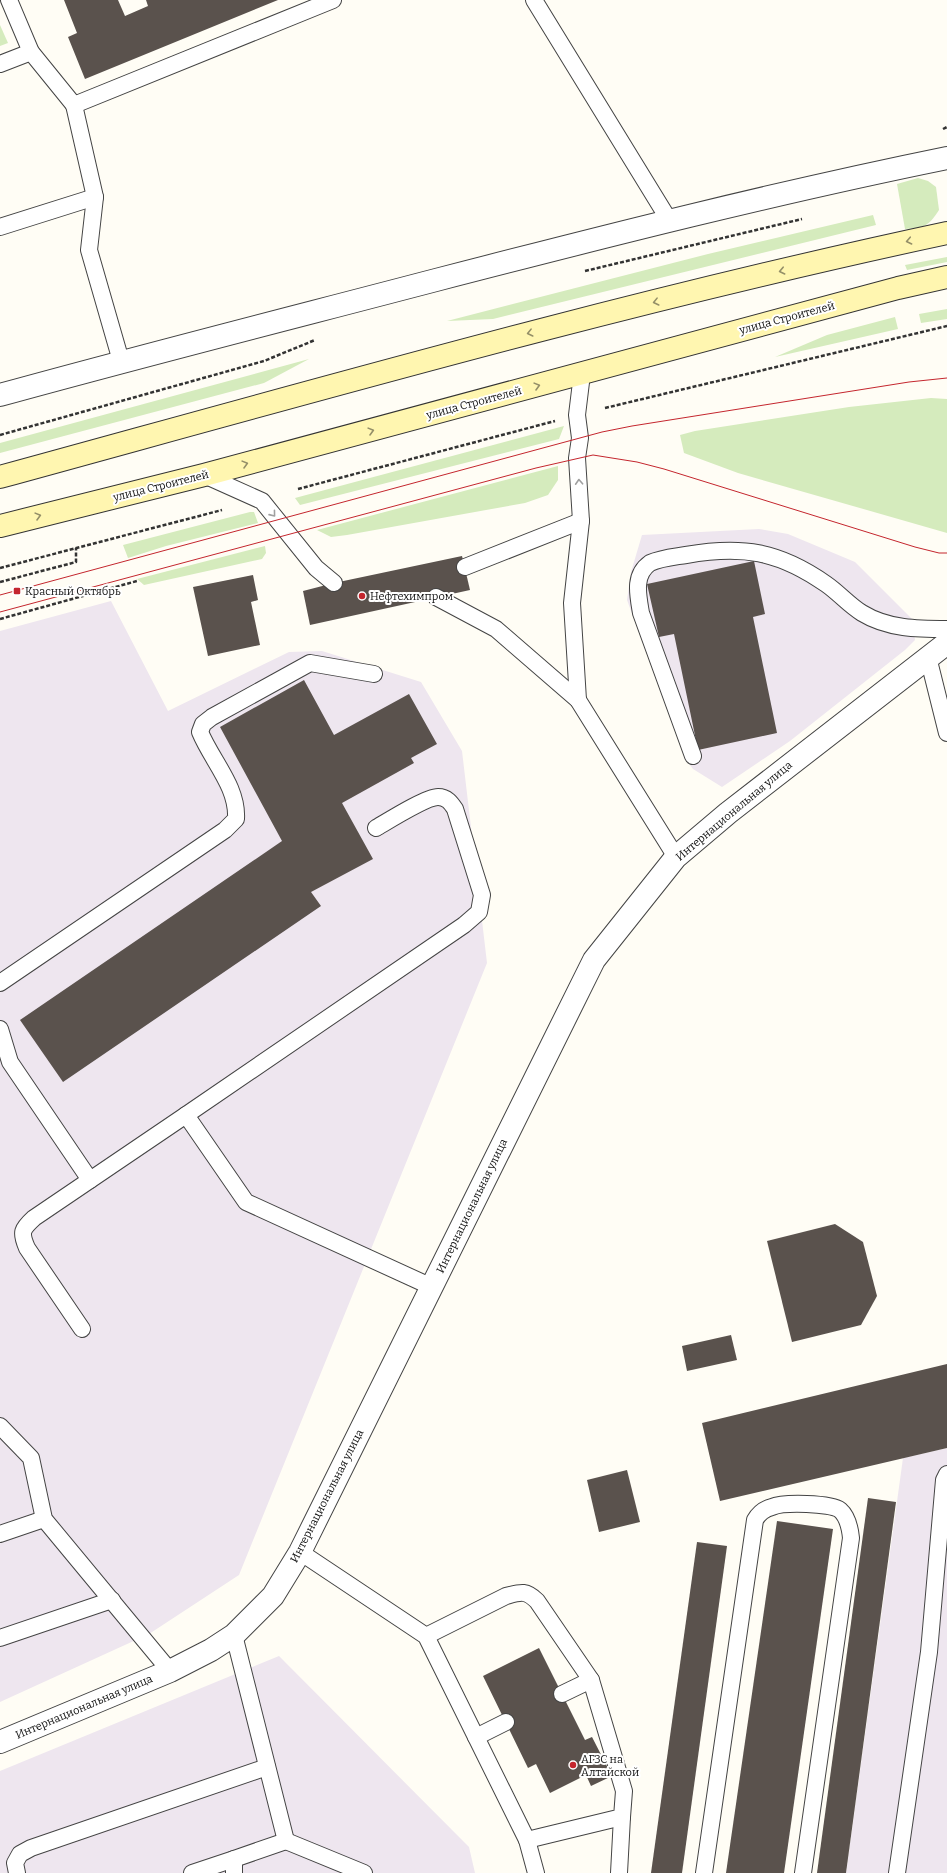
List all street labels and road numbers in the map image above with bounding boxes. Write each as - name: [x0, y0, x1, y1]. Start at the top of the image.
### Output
- street label: улица Строителей: [737, 299, 836, 337]
- street label: улица Строителей: [424, 384, 523, 422]
- street label: улица Строителей: [111, 468, 210, 504]
- street label: Интернациональная улица: [673, 759, 795, 863]
- street label: Интернациональная улица: [434, 1137, 510, 1275]
- street label: Интернациональная улица: [288, 1427, 366, 1565]
- street label: Интернациональная улица: [13, 1672, 155, 1742]

